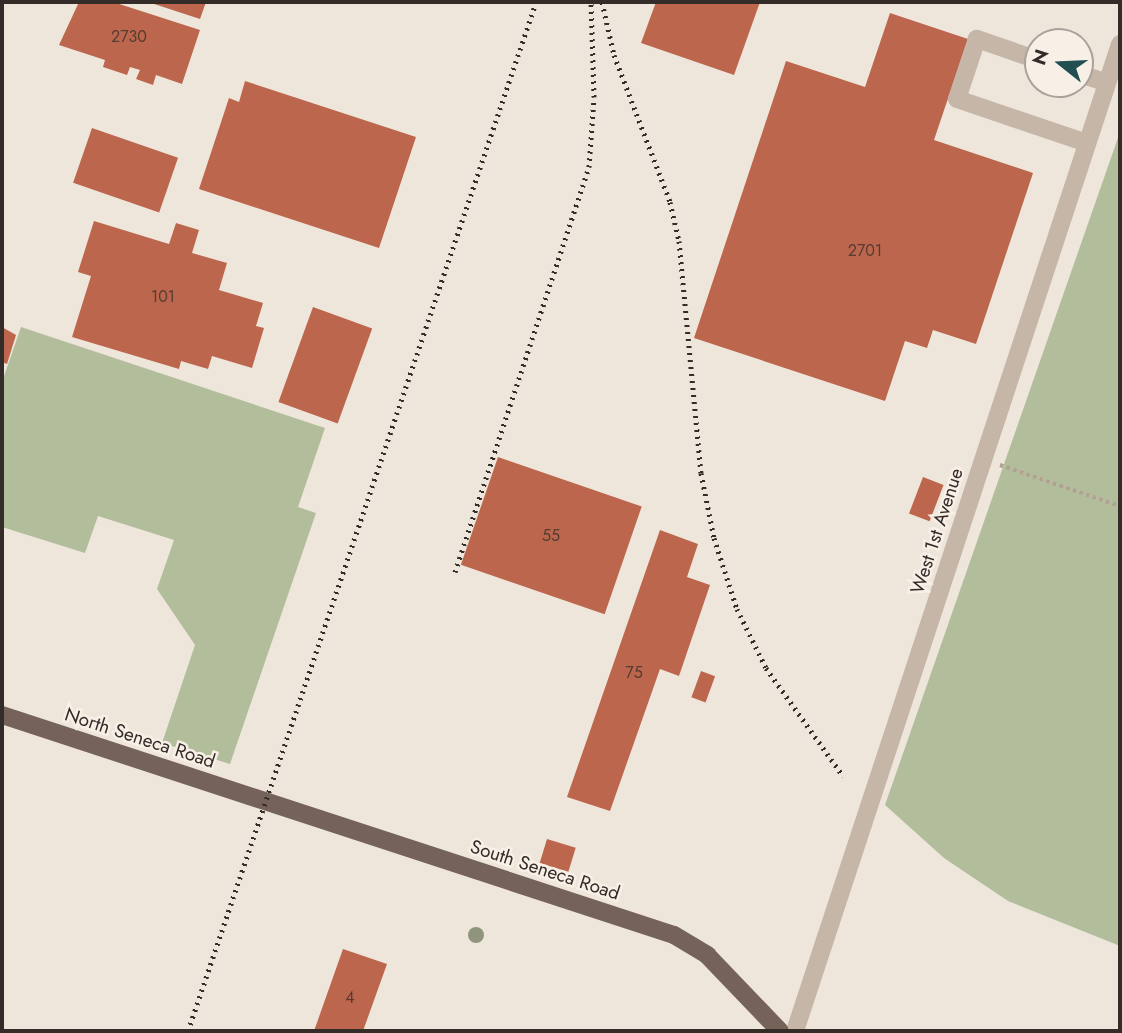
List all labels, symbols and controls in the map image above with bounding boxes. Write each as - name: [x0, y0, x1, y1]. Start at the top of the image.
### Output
- house number: 2730: [111, 27, 147, 47]
- north arrow: [1024, 28, 1094, 98]
- text: N: [1025, 46, 1056, 68]
- house number: 2701: [848, 241, 882, 261]
- house number: 101: [151, 287, 175, 307]
- street label: West 1st Avenue: [906, 465, 968, 597]
- house number: 55: [542, 526, 560, 546]
- house number: 75: [625, 663, 643, 683]
- street label: North Seneca Road: [62, 703, 218, 773]
- street label: South Seneca Road: [467, 835, 623, 905]
- house number: 4: [345, 988, 355, 1008]

